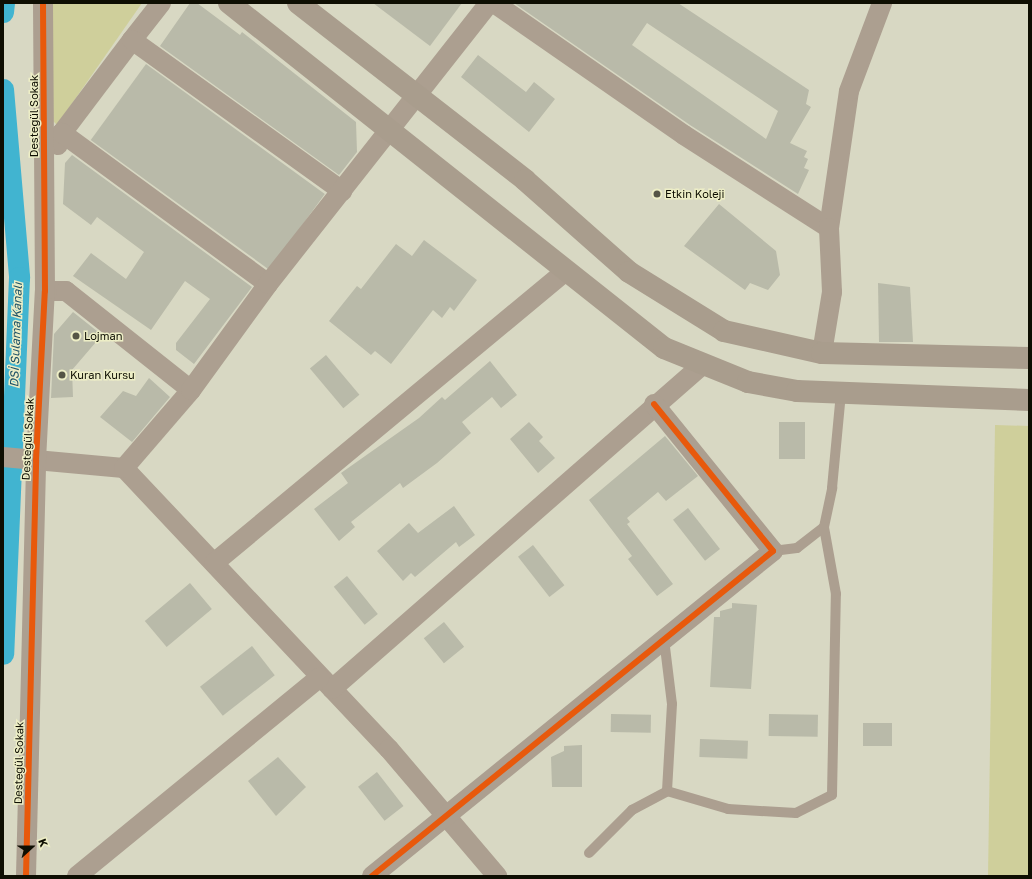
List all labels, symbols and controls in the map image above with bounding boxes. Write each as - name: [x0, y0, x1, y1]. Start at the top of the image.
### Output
- street label: Destegül Sokak: [27, 75, 41, 157]
- place label: Etkin Koleji: [665, 187, 724, 201]
- marker: Etkin Koleji: [652, 189, 662, 199]
- water label: DSİ Sulama Kanalı: [7, 282, 25, 388]
- place label: Lojman: [84, 329, 122, 343]
- marker: Lojman: [71, 331, 81, 341]
- place label: Kuran Kursu: [70, 368, 135, 382]
- marker: Kuran Kursu: [57, 370, 67, 380]
- street label: Destegül Sokak: [19, 397, 37, 481]
- street label: Destegül Sokak: [12, 722, 26, 804]
- north arrow: [12, 827, 52, 867]
- text: K: [36, 836, 51, 849]

